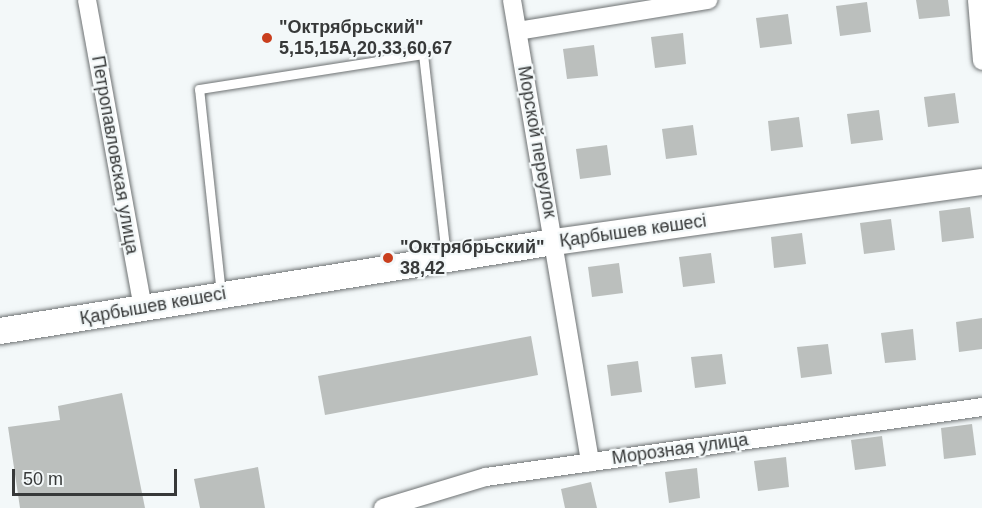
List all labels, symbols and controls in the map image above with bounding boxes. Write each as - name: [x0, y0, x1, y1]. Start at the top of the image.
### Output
- place label: "Октрябрьский" 5,15,15А,20,33,60,67: [279, 17, 452, 60]
- marker: "Октрябрьский" 5,15,15А,20,33,60,67: [260, 31, 274, 45]
- street label: Петропавловская улица: [87, 54, 143, 256]
- street label: Морской переулок: [513, 64, 561, 220]
- street label: Қарбышев көшесі: [558, 210, 708, 252]
- place label: "Октрябрьский" 38,42: [400, 237, 544, 280]
- marker: "Октрябрьский" 38,42: [381, 251, 395, 265]
- street label: Қарбышев көшесі: [78, 283, 228, 329]
- street label: Морозная улица: [610, 429, 750, 469]
- scale bar: [15, 457, 180, 495]
- text: 50 m: [23, 469, 63, 489]

